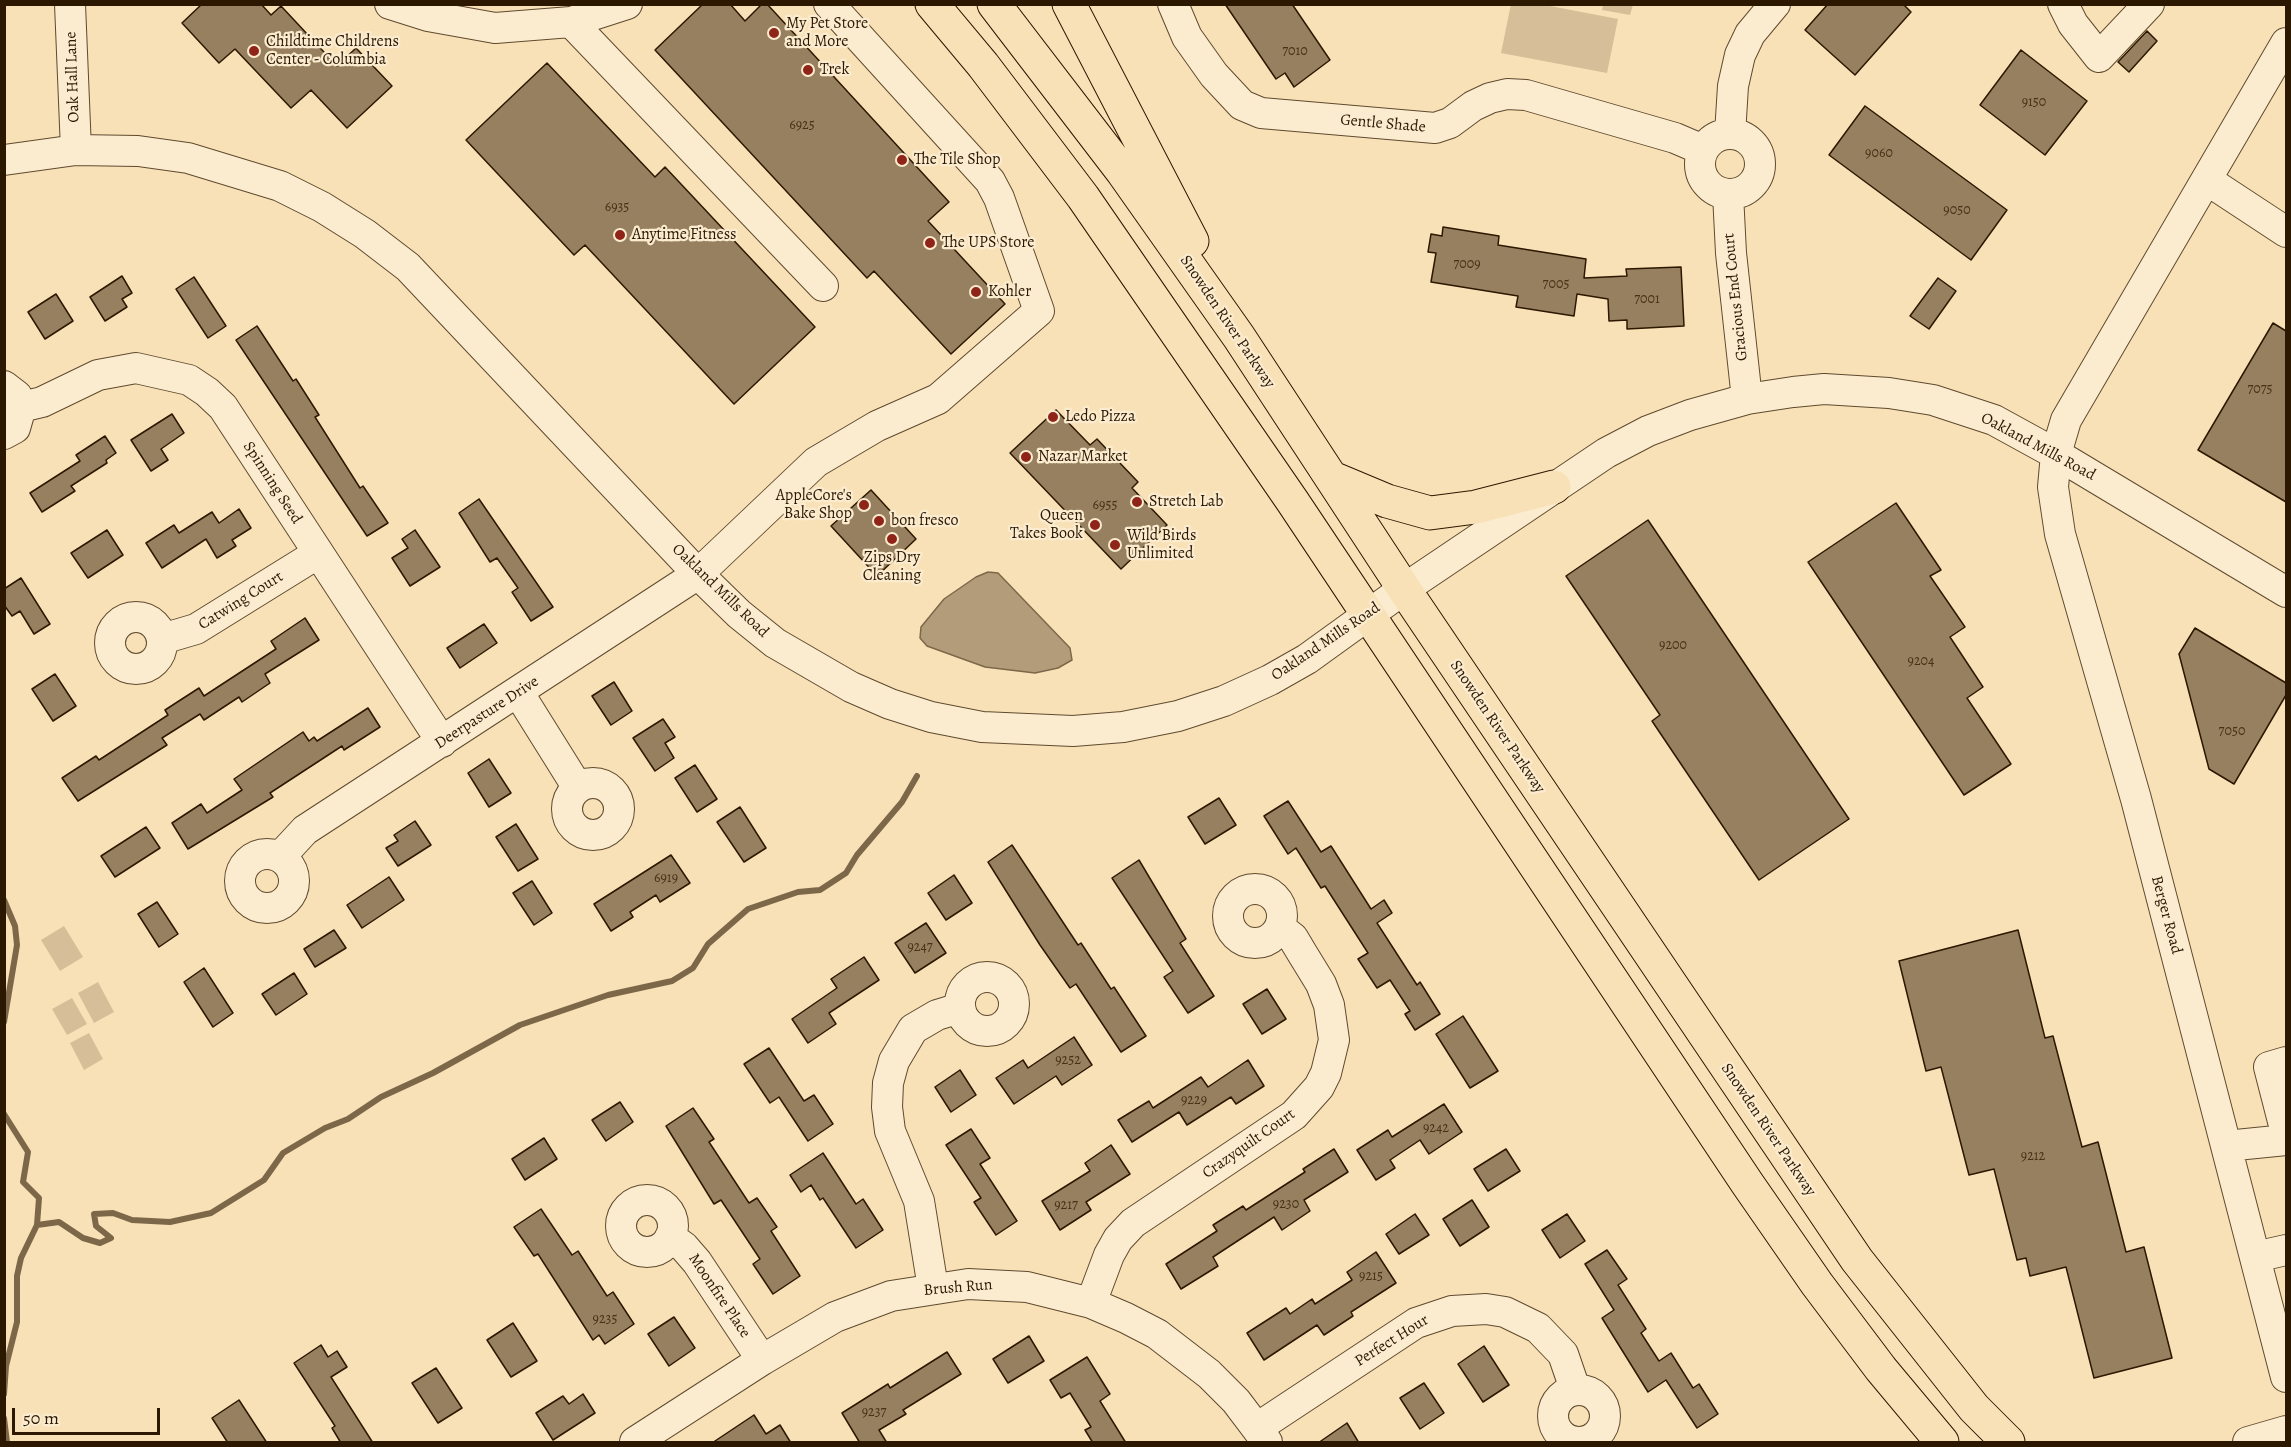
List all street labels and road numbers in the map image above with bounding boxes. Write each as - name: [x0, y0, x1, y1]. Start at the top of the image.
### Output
- street label: Oak Hall Lane: [62, 31, 84, 123]
- street label: Gentle Shade: [1339, 111, 1427, 137]
- street label: Gracious End Court: [1720, 232, 1752, 362]
- street label: Snowden River Parkway: [1175, 252, 1279, 392]
- street label: Oakland Mills Road: [1977, 409, 2099, 485]
- street label: Spinning Seed: [238, 438, 306, 528]
- street label: Oakland Mills Road: [668, 540, 772, 642]
- street label: Catwing Court: [195, 567, 287, 635]
- street label: Oakland Mills Road: [1268, 599, 1384, 685]
- street label: Snowden River Parkway: [1445, 657, 1549, 797]
- street label: Deerpasture Drive: [431, 672, 543, 754]
- street label: Berger Road: [2146, 874, 2186, 956]
- street label: Snowden River Parkway: [1716, 1060, 1820, 1200]
- street label: Crazyquilt Court: [1199, 1105, 1299, 1183]
- street label: Moonfire Place: [684, 1250, 754, 1342]
- street label: Brush Run: [923, 1275, 993, 1301]
- street label: Perfect Hour: [1352, 1311, 1432, 1371]

